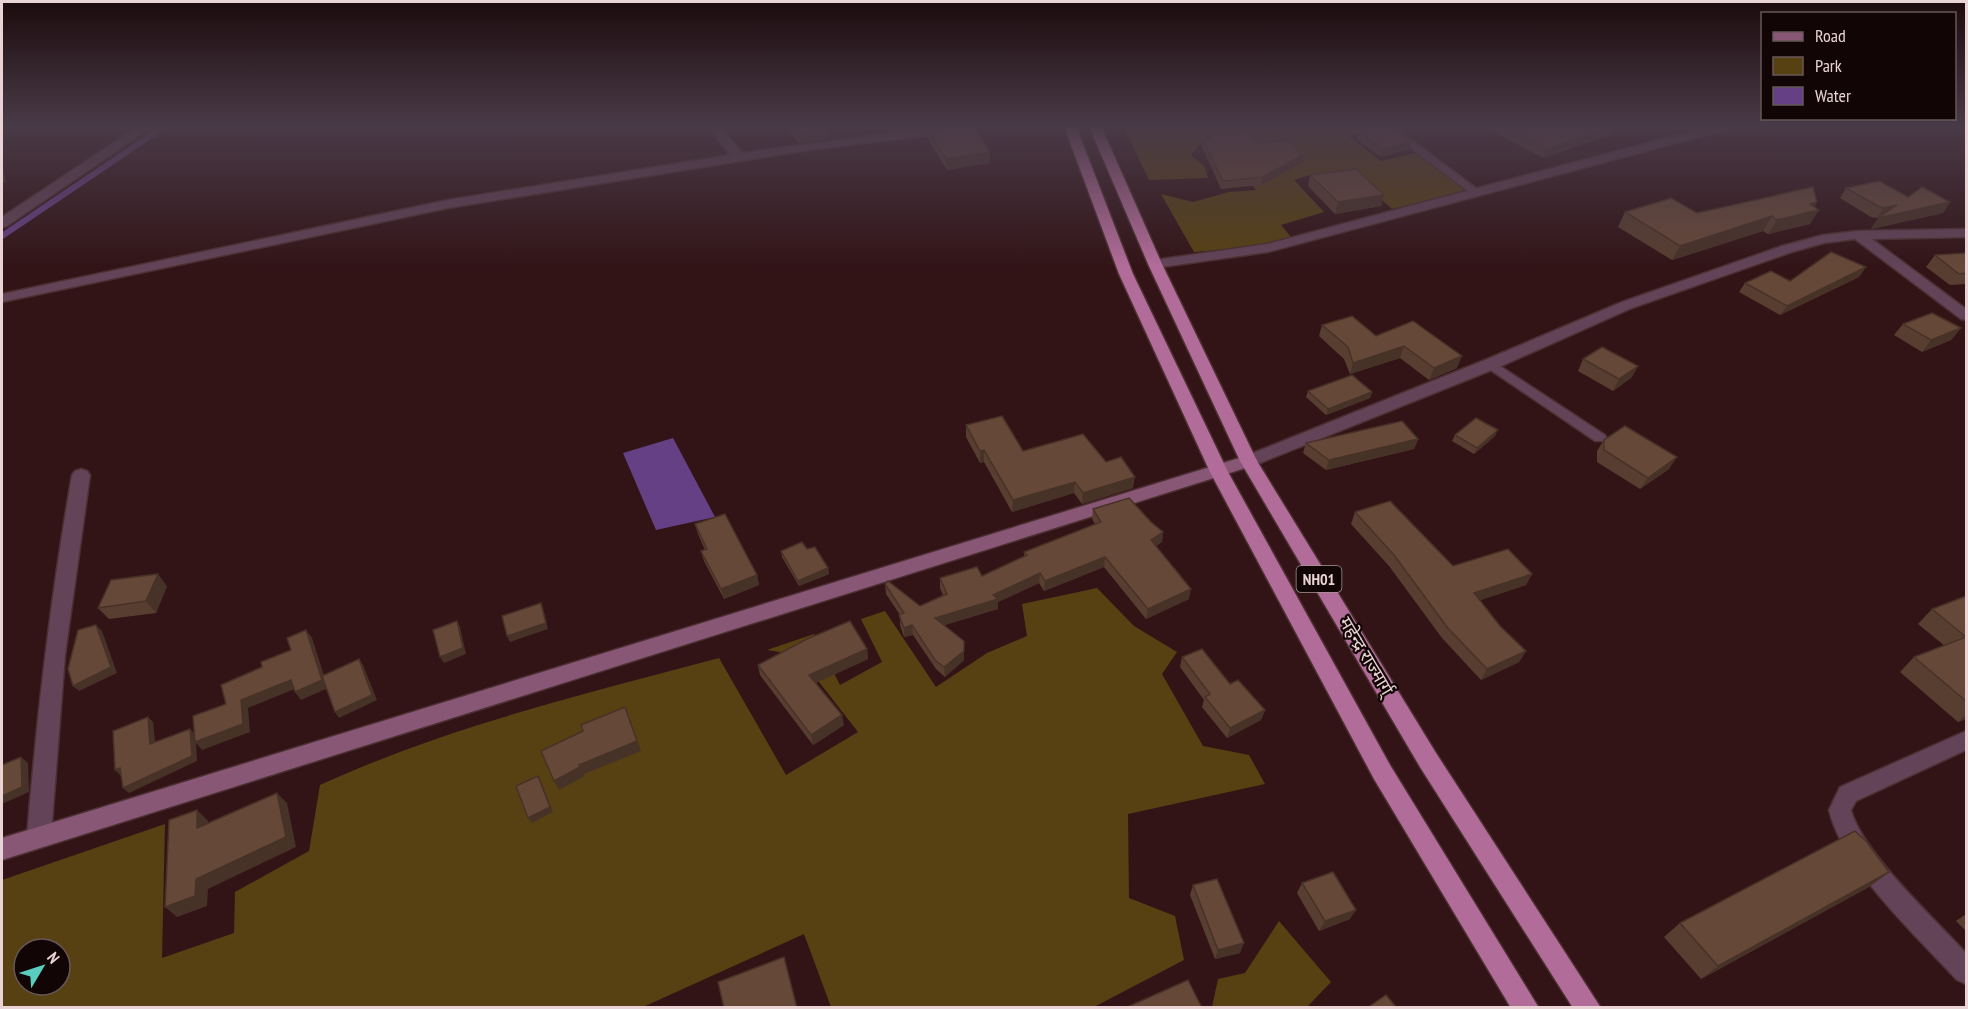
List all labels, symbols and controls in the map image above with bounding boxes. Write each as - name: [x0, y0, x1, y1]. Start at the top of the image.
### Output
- legend: [1761, 12, 1956, 120]
- text: Road: [1815, 24, 1846, 47]
- text: Park: [1815, 54, 1842, 77]
- text: Water: [1815, 84, 1851, 107]
- road number: NH01: [1296, 566, 1342, 592]
- street label: महेन्द्र राज्मार्ग्: [1334, 612, 1400, 702]
- north arrow: [12, 937, 72, 997]
- text: N: [43, 948, 64, 967]

